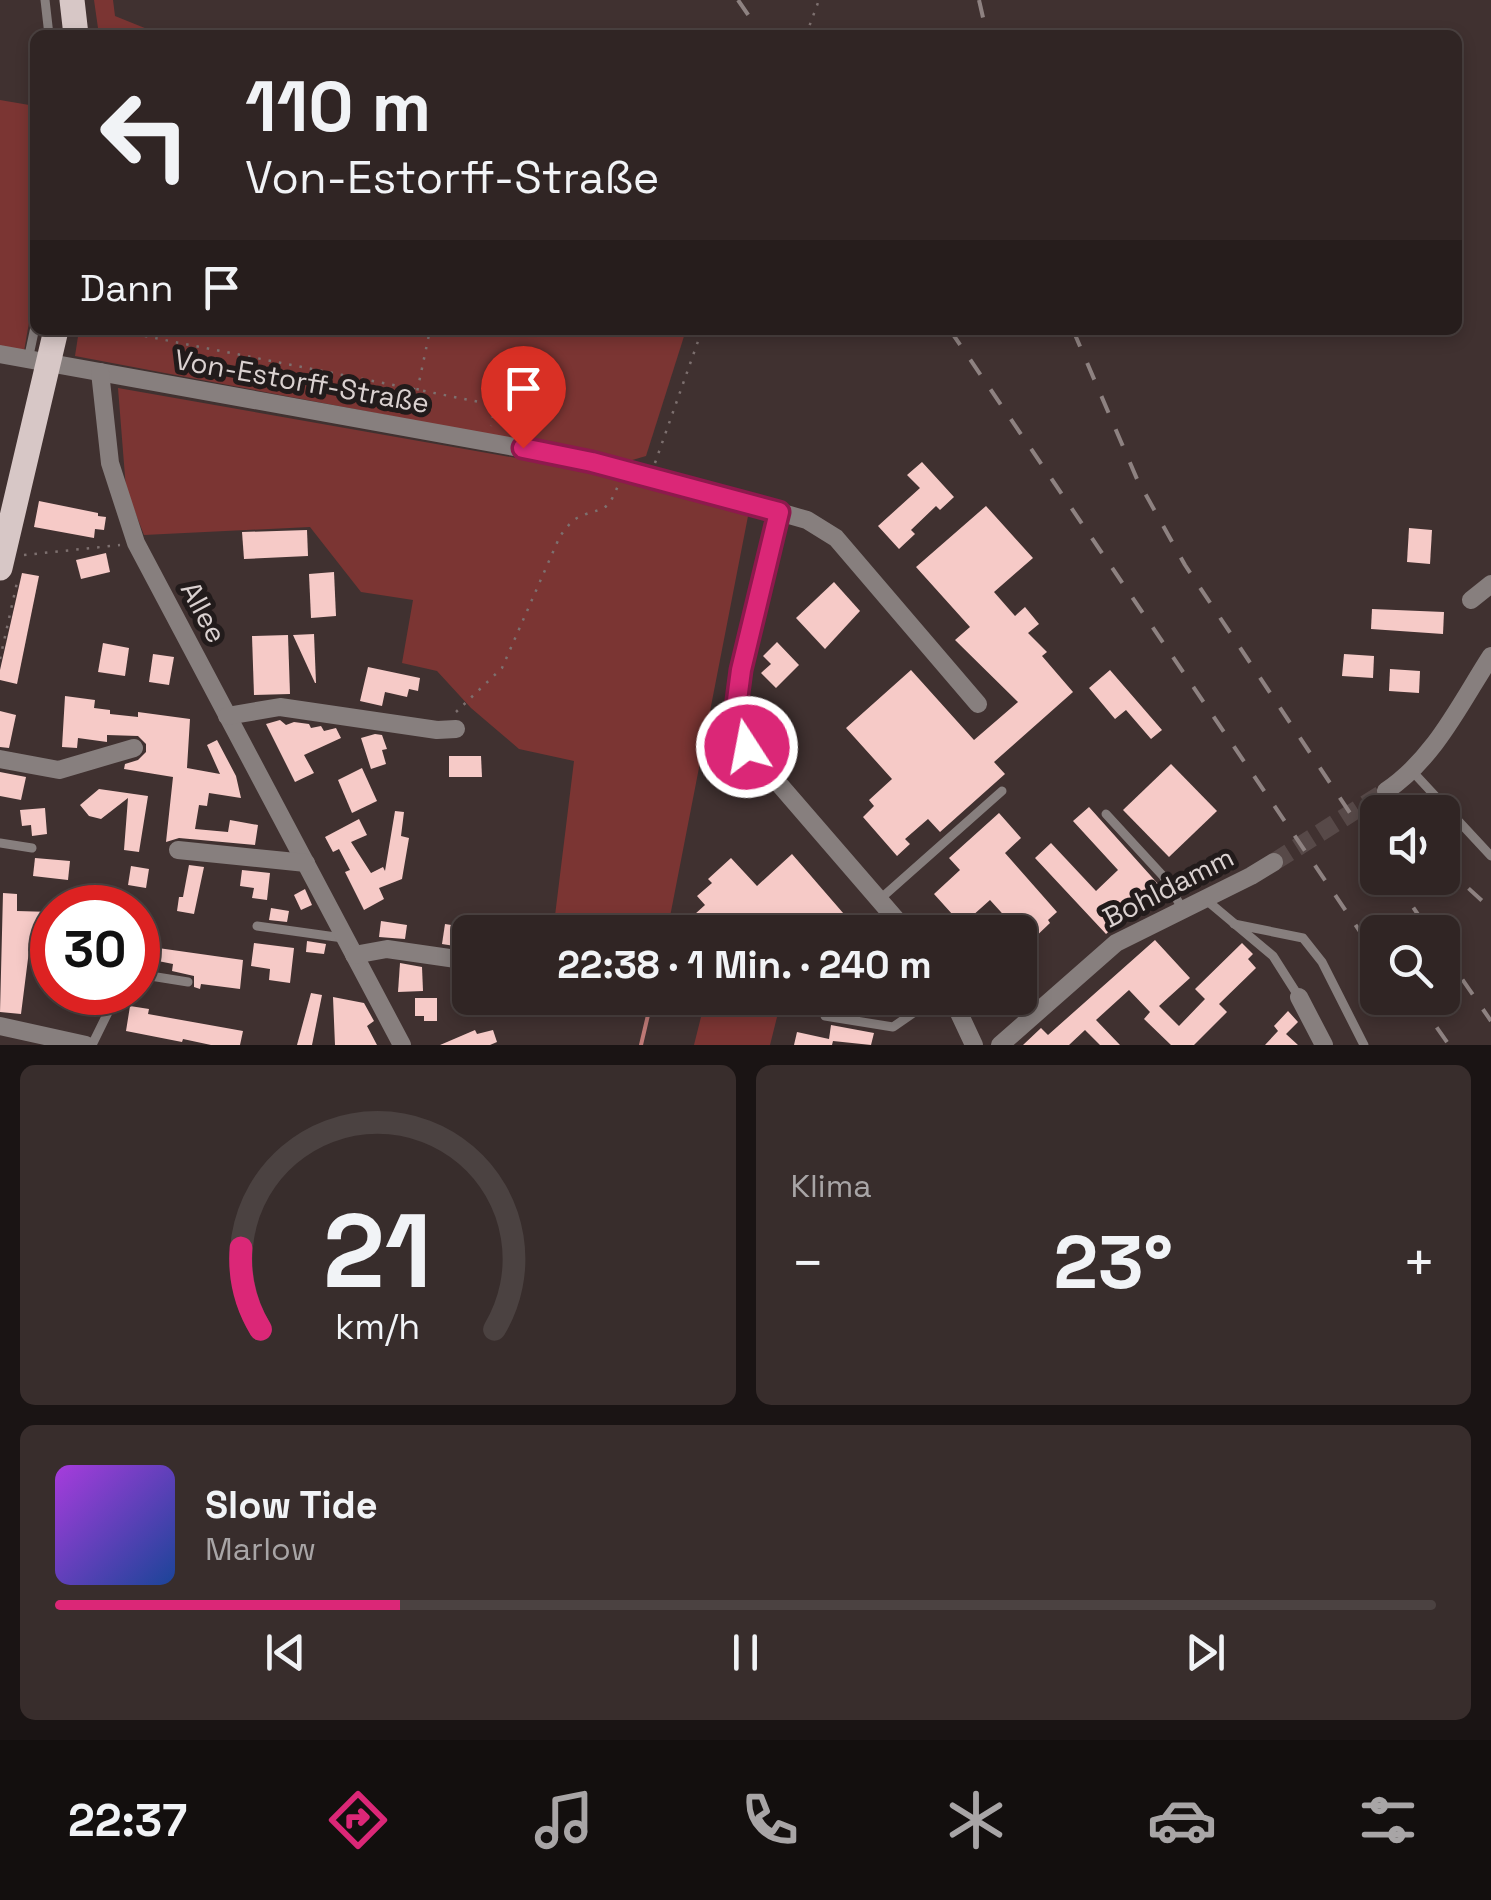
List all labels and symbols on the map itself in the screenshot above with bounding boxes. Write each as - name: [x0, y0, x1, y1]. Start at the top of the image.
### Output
- street label: Von-Estorff-Straße: [172, 341, 432, 421]
- pin: [481, 346, 566, 449]
- street label: Allee: [173, 575, 235, 649]
- position arrow: [695, 695, 799, 799]
- street label: Bohldamm: [1097, 839, 1239, 935]
- speed limit sign: 30: [30, 885, 160, 1015]

